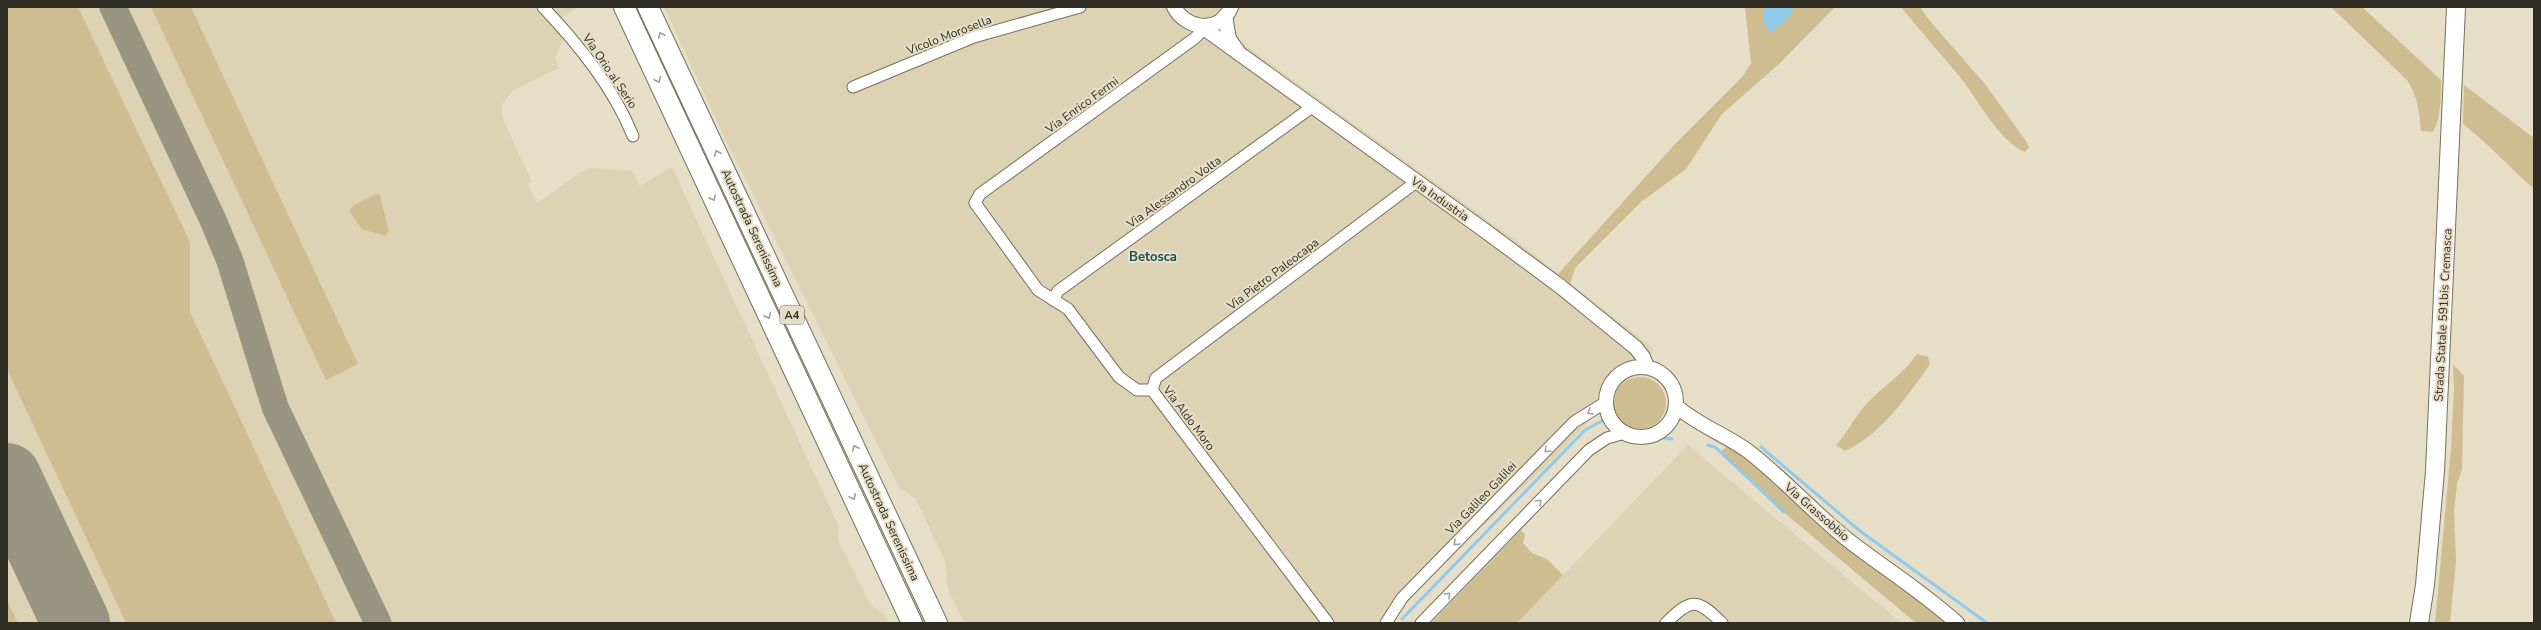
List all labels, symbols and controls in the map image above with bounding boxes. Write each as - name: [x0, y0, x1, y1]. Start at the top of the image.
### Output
- street label: Vicolo Morosella: [903, 11, 994, 59]
- street label: Via Orio al Serio: [578, 30, 641, 112]
- one-way arrow: [658, 32, 666, 40]
- street label: Via Enrico Fermi: [1041, 73, 1122, 138]
- one-way arrow: [653, 76, 661, 84]
- one-way arrow: [714, 150, 722, 157]
- street label: Via Alessandro Volta: [1123, 152, 1224, 232]
- street label: Autostrada Serenissima: [718, 167, 786, 289]
- street label: Via Industria: [1407, 173, 1472, 225]
- one-way arrow: [708, 194, 716, 201]
- street label: Strada Statale 591bis Cremasca: [2430, 228, 2456, 402]
- street label: Via Pietro Paleocapa: [1223, 234, 1322, 314]
- district label: Betosca: [1129, 248, 1177, 266]
- road number: A4: [780, 306, 804, 324]
- one-way arrow: [763, 312, 771, 319]
- street label: Via Aldo Moro: [1159, 382, 1219, 454]
- one-way arrow: [1587, 407, 1594, 415]
- one-way arrow: [852, 445, 860, 453]
- one-way arrow: [1544, 445, 1552, 453]
- street label: Via Galileo Galilei: [1441, 458, 1520, 539]
- street label: Autostrada Serenissima: [855, 461, 923, 583]
- street label: Via Grassobbio: [1780, 479, 1853, 545]
- one-way arrow: [848, 493, 856, 500]
- one-way arrow: [1534, 499, 1542, 507]
- one-way arrow: [1453, 538, 1461, 546]
- one-way arrow: [1444, 592, 1451, 600]

